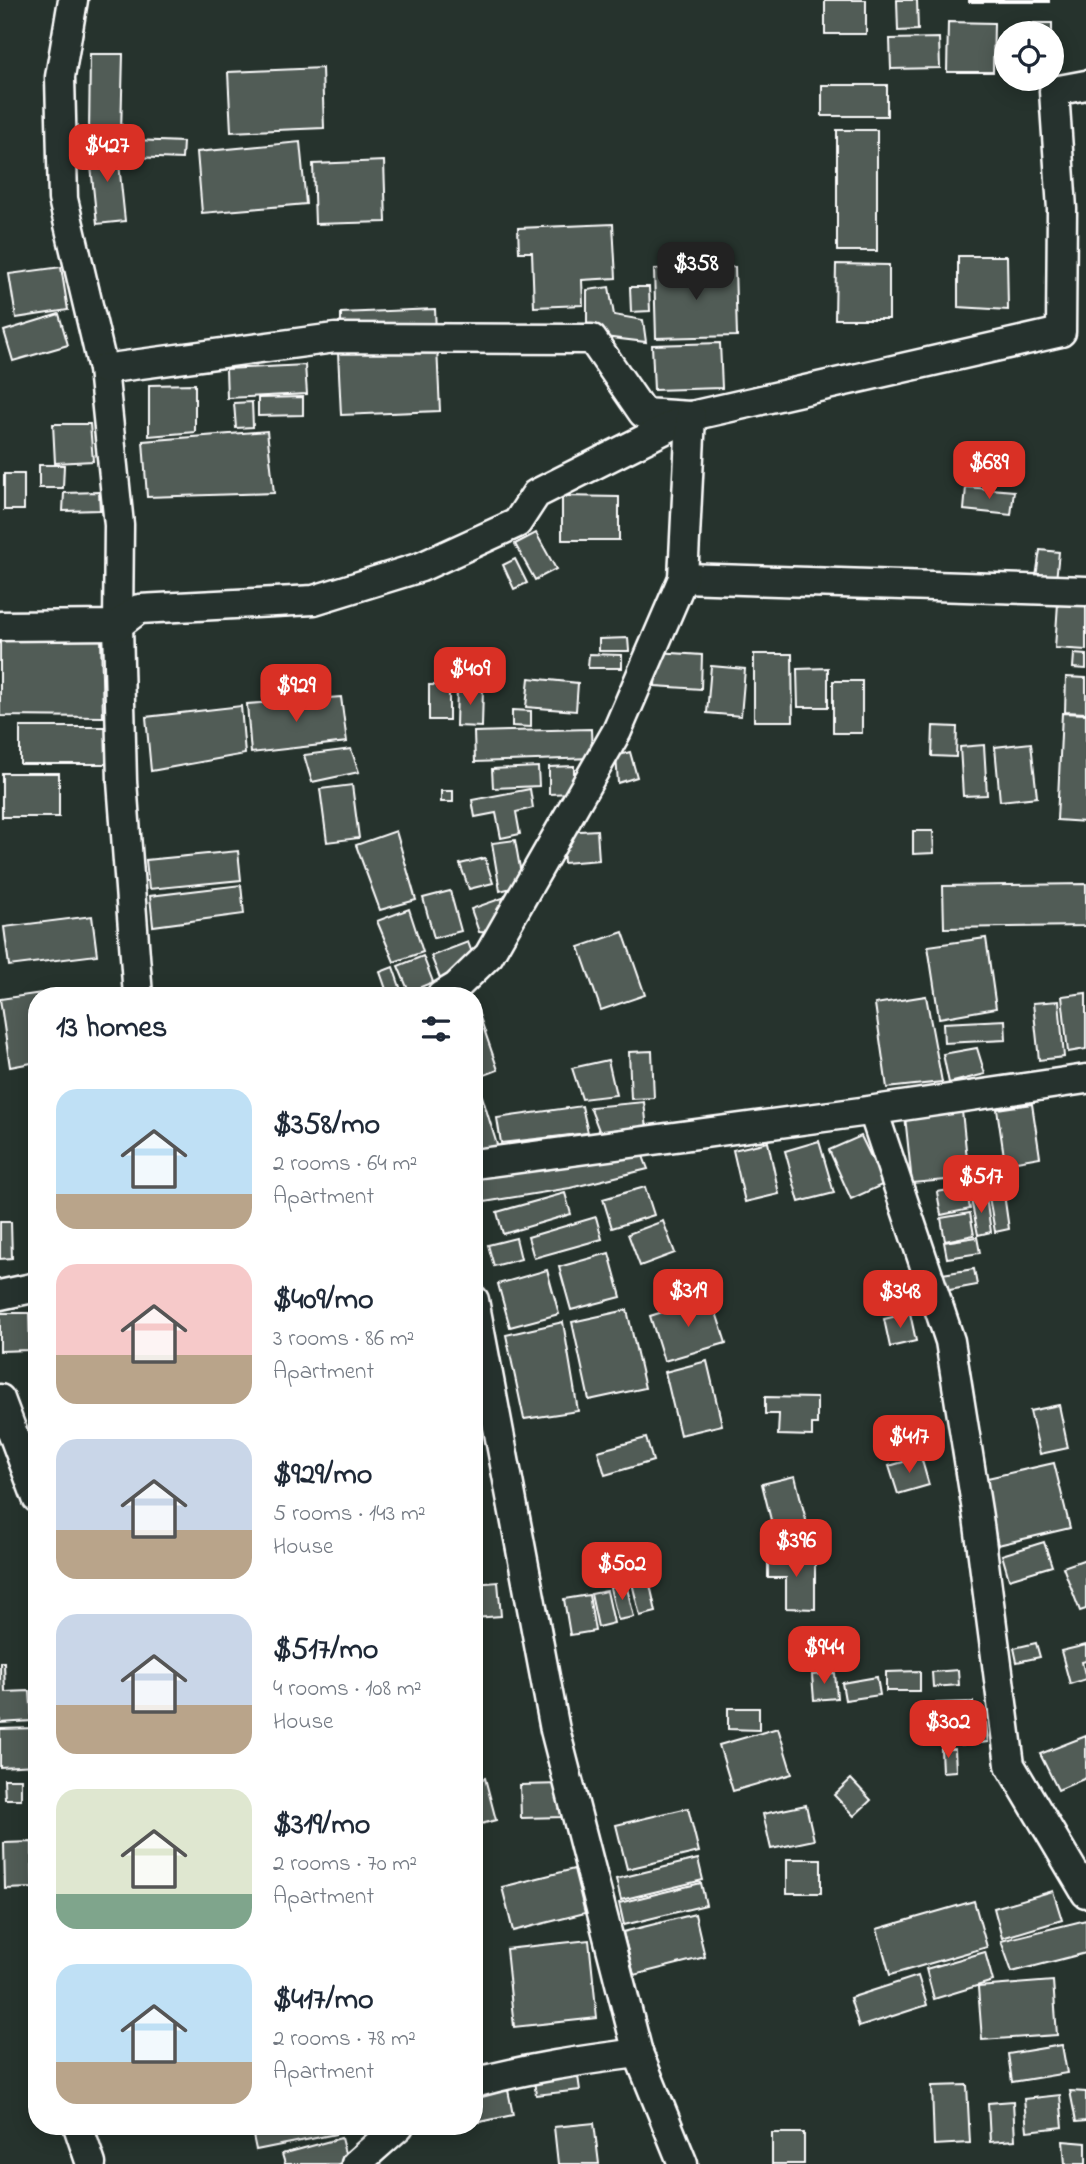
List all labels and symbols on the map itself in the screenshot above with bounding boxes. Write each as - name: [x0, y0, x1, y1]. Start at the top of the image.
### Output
- pin: $427: [66, 124, 148, 184]
- pin: $358: [655, 243, 737, 302]
- pin: $689: [948, 442, 1030, 501]
- pin: $409: [429, 648, 511, 707]
- pin: $929: [255, 664, 337, 724]
- pin: $517: [940, 1156, 1022, 1215]
- pin: $319: [647, 1270, 729, 1329]
- pin: $348: [859, 1270, 941, 1330]
- pin: $417: [868, 1416, 950, 1475]
- pin: $396: [755, 1520, 837, 1579]
- pin: $502: [581, 1542, 663, 1602]
- pin: $944: [783, 1626, 865, 1686]
- pin: $302: [907, 1700, 989, 1760]

